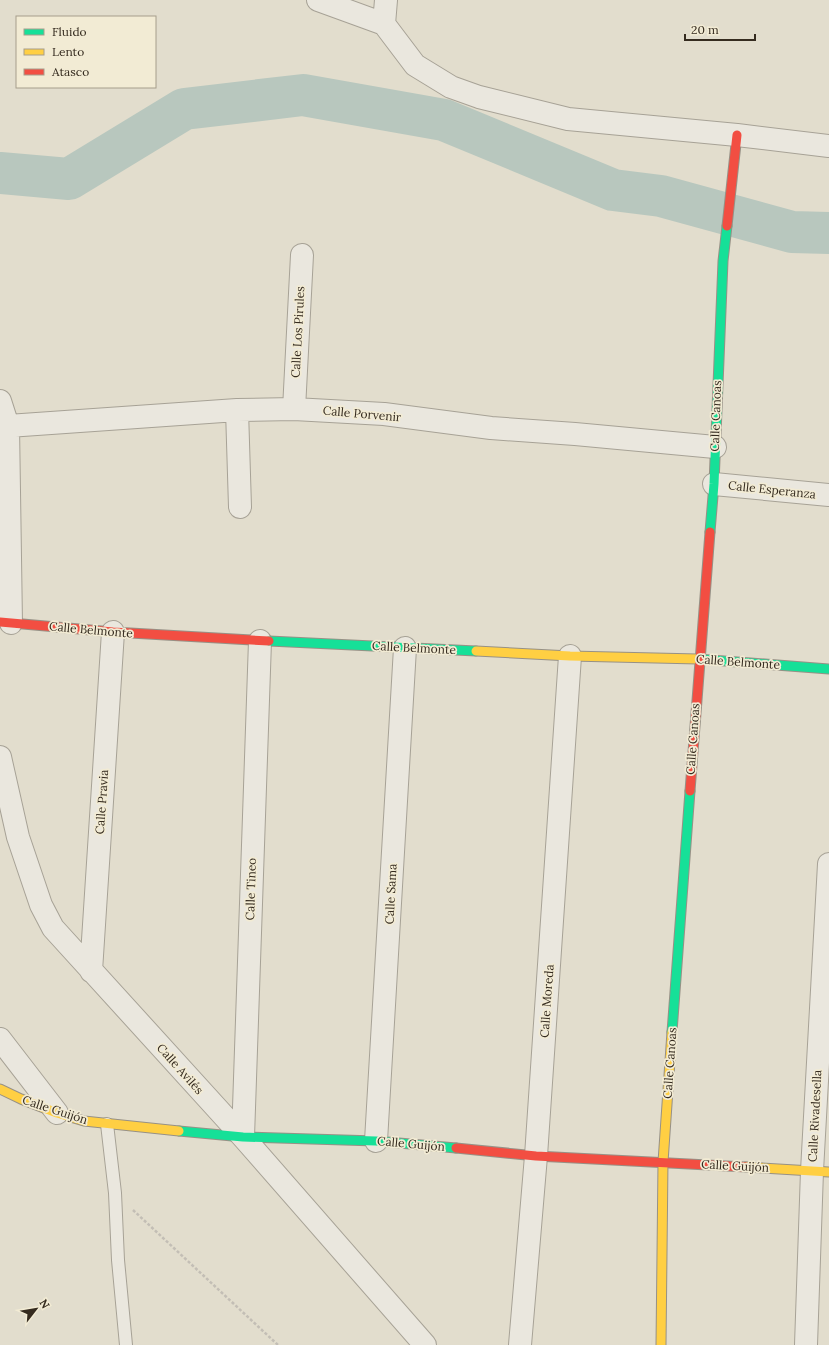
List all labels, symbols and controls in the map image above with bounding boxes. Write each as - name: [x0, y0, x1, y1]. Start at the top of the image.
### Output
- legend: [16, 16, 156, 88]
- scale bar: [685, 16, 755, 42]
- text: 20 m: [691, 22, 719, 37]
- text: Fluido: [52, 24, 87, 39]
- text: Lento: [52, 44, 84, 59]
- text: Atasco: [51, 64, 89, 79]
- street label: Calle Los Pirules: [288, 285, 307, 378]
- street label: Calle Canoas: [707, 380, 724, 452]
- street label: Calle Porvenir: [322, 403, 403, 424]
- street label: Calle Esperanza: [727, 477, 817, 502]
- street label: Calle Belmonte: [49, 618, 134, 641]
- street label: Calle Belmonte: [372, 638, 457, 657]
- street label: Calle Belmonte: [696, 651, 781, 672]
- street label: Calle Canoas: [683, 702, 703, 775]
- street label: Calle Pravia: [92, 769, 111, 835]
- street label: Calle Tineo: [242, 857, 259, 921]
- street label: Calle Sama: [381, 863, 400, 925]
- street label: Calle Moreda: [536, 964, 557, 1038]
- street label: Calle Canoas: [660, 1026, 680, 1099]
- street label: Calle Avilés: [154, 1040, 207, 1097]
- street label: Calle Rivadesella: [805, 1070, 824, 1162]
- street label: Calle Guijón: [21, 1092, 90, 1127]
- street label: Calle Guijón: [377, 1133, 446, 1154]
- street label: Calle Guijón: [701, 1156, 769, 1175]
- north arrow: [16, 1289, 56, 1329]
- text: N: [36, 1297, 53, 1312]

